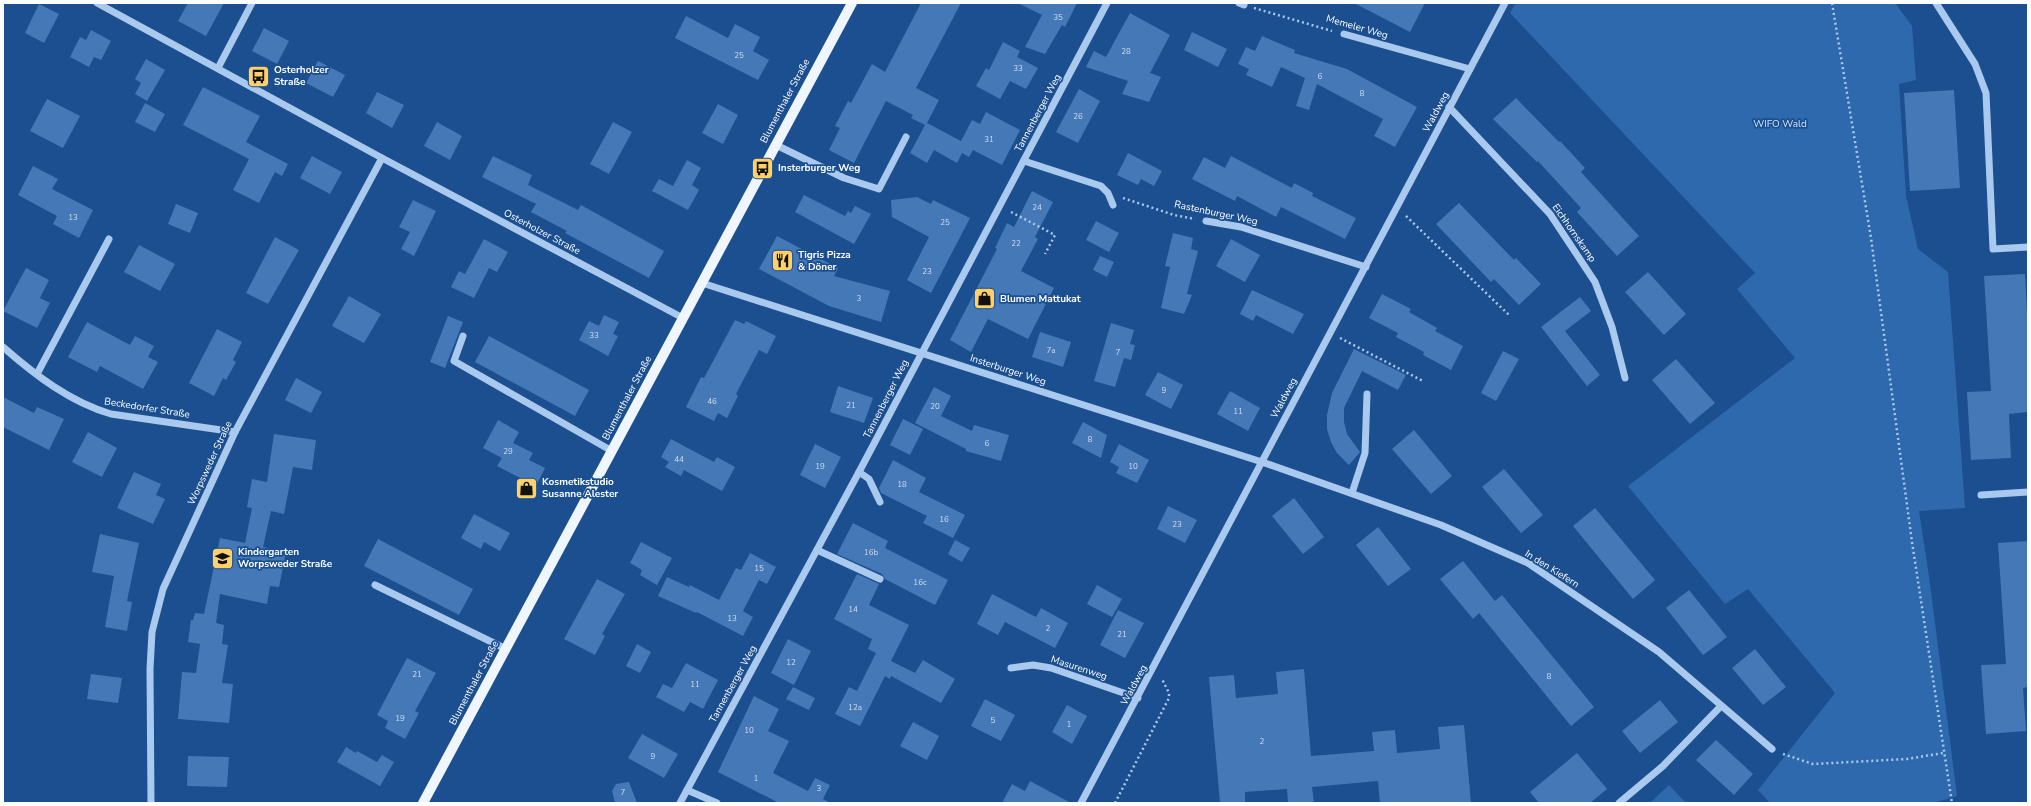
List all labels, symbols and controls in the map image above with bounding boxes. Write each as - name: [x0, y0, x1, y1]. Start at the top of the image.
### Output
- street label: Memeler Weg: [1324, 11, 1390, 43]
- house number: 35: [1053, 12, 1063, 23]
- house number: 28: [1121, 46, 1131, 57]
- house number: 25: [734, 50, 744, 61]
- street label: Blumenthaler Straße: [757, 56, 813, 146]
- bus stop icon: Osterholzer Straße: [245, 63, 271, 89]
- place label: Osterholzer Straße: [274, 63, 329, 89]
- house number: 33: [1013, 63, 1023, 74]
- street label: Tannenberger Weg: [1012, 71, 1065, 154]
- house number: 6: [1318, 71, 1323, 82]
- house number: 8: [1360, 88, 1365, 99]
- street label: Waldweg: [1419, 89, 1453, 135]
- house number: 26: [1073, 111, 1083, 122]
- park label: WIFO Wald: [1753, 117, 1807, 131]
- house number: 31: [984, 134, 994, 145]
- bus stop icon: Insterburger Weg: [750, 155, 776, 181]
- place label: Insterburger Weg: [778, 161, 860, 175]
- street label: Rastenburger Weg: [1173, 197, 1259, 229]
- street label: Eichhornskamp: [1549, 201, 1599, 265]
- house number: 24: [1032, 202, 1042, 213]
- street label: Osterholzer Straße: [501, 206, 583, 258]
- house number: 13: [68, 212, 78, 223]
- house number: 25: [940, 217, 950, 228]
- house number: 22: [1011, 238, 1021, 249]
- restaurant icon: Tigris Pizza & Döner: [769, 248, 795, 274]
- place label: Tigris Pizza & Döner: [798, 248, 851, 274]
- house number: 23: [922, 266, 932, 277]
- shop icon: Blumen Mattukat: [972, 286, 998, 312]
- place label: Blumen Mattukat: [1000, 292, 1081, 306]
- house number: 3: [857, 293, 862, 304]
- house number: 33: [589, 330, 599, 341]
- house number: 7a: [1046, 345, 1056, 356]
- house number: 7: [1116, 347, 1121, 358]
- street label: Insterburger Weg: [968, 351, 1048, 389]
- street label: Blumenthaler Straße: [599, 353, 655, 443]
- street label: Tannenberger Weg: [860, 357, 912, 441]
- street label: Waldweg: [1267, 375, 1301, 421]
- house number: 9: [1162, 385, 1167, 396]
- street label: Beckedorfer Straße: [103, 394, 191, 422]
- house number: 46: [707, 396, 717, 407]
- house number: 21: [846, 400, 856, 411]
- house number: 20: [930, 401, 940, 412]
- house number: 11: [1233, 406, 1243, 417]
- street label: Worpsweder Straße: [184, 419, 236, 507]
- house number: 8: [1088, 434, 1093, 445]
- house number: 6: [985, 438, 990, 449]
- house number: 29: [503, 446, 513, 457]
- house number: 44: [674, 454, 684, 465]
- house number: 19: [815, 461, 825, 472]
- house number: 10: [1128, 461, 1138, 472]
- shop icon: Kosmetikstudio Susanne Alester: [514, 475, 540, 501]
- place label: Kosmetikstudio Susanne Alester: [542, 475, 618, 501]
- house number: 18: [897, 479, 907, 490]
- house number: 16: [939, 514, 949, 525]
- house number: 23: [1172, 519, 1182, 530]
- school or university icon: Kindergarten Worpsweder Straße: [210, 545, 236, 571]
- place label: Kindergarten Worpsweder Straße: [238, 545, 333, 571]
- house number: 16b: [864, 547, 878, 558]
- street label: In den Kiefern: [1522, 547, 1582, 591]
- house number: 15: [754, 563, 764, 574]
- house number: 16c: [913, 577, 927, 588]
- house number: 14: [848, 604, 858, 615]
- house number: 13: [727, 613, 737, 624]
- house number: 2: [1046, 623, 1051, 634]
- house number: 21: [1117, 629, 1127, 640]
- street label: Blumenthaler Straße: [446, 638, 502, 728]
- street label: Tannenberger Weg: [706, 643, 760, 725]
- street label: Masurenweg: [1049, 652, 1109, 684]
- house number: 12: [786, 657, 796, 668]
- street label: Waldweg: [1117, 662, 1151, 708]
- house number: 21: [412, 669, 422, 680]
- house number: 8: [1547, 671, 1552, 682]
- house number: 11: [690, 679, 700, 690]
- house number: 12a: [848, 702, 862, 713]
- house number: 19: [395, 713, 405, 724]
- house number: 5: [991, 715, 996, 726]
- house number: 1: [1067, 719, 1072, 730]
- house number: 10: [744, 725, 754, 736]
- house number: 2: [1260, 736, 1265, 747]
- house number: 9: [651, 751, 656, 762]
- house number: 1: [754, 773, 759, 784]
- house number: 3: [817, 783, 822, 794]
- house number: 7: [621, 787, 626, 798]

